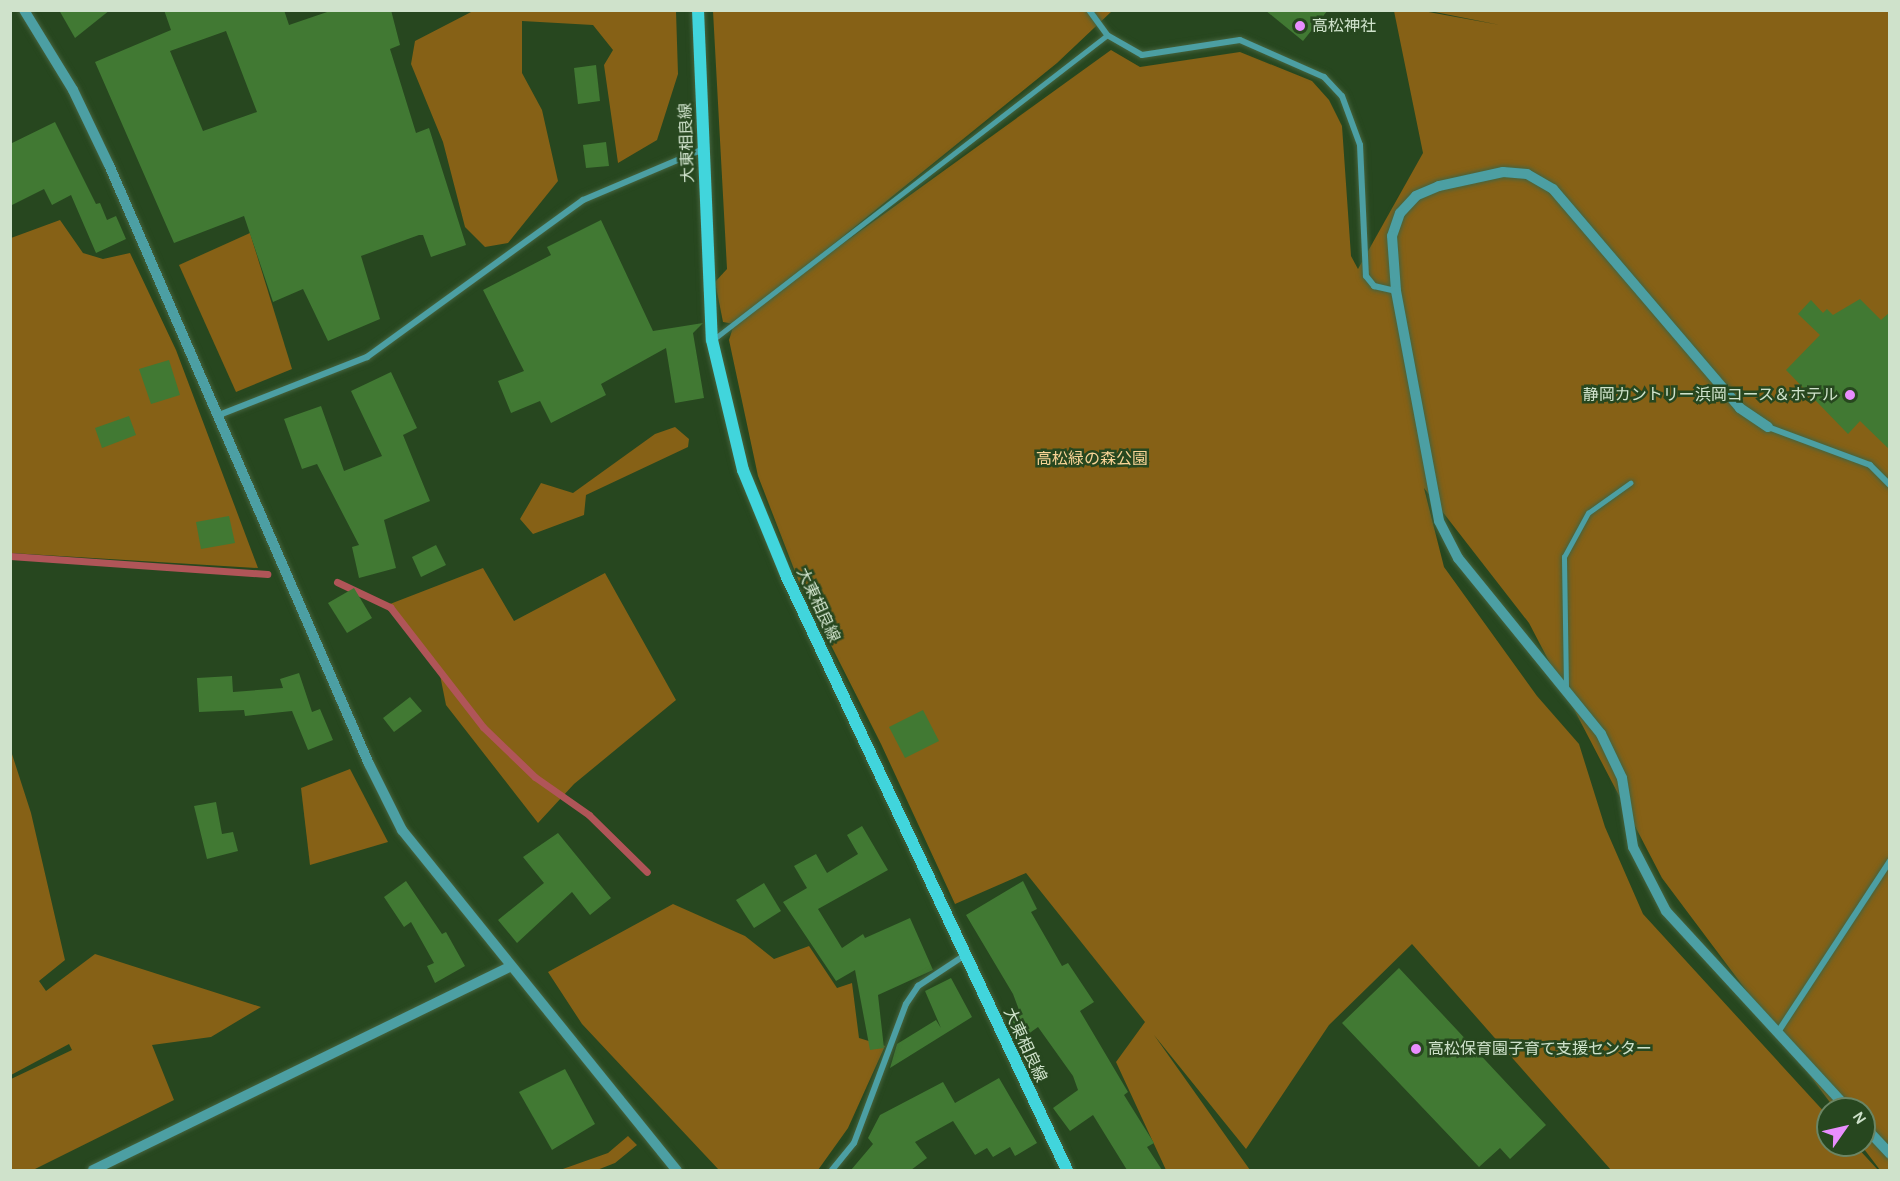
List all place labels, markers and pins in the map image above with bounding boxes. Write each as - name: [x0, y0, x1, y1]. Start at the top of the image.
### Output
- place label: 高松神社: [1312, 16, 1376, 36]
- marker: 高松神社: [1293, 19, 1307, 33]
- place label: 静岡カントリー浜岡コース＆ホテル: [1582, 385, 1838, 405]
- marker: 静岡カントリー浜岡コース＆ホテル: [1843, 388, 1857, 402]
- place label: 高松保育園子育て支援センター: [1428, 1039, 1652, 1059]
- marker: 高松保育園子育て支援センター: [1409, 1042, 1423, 1056]

